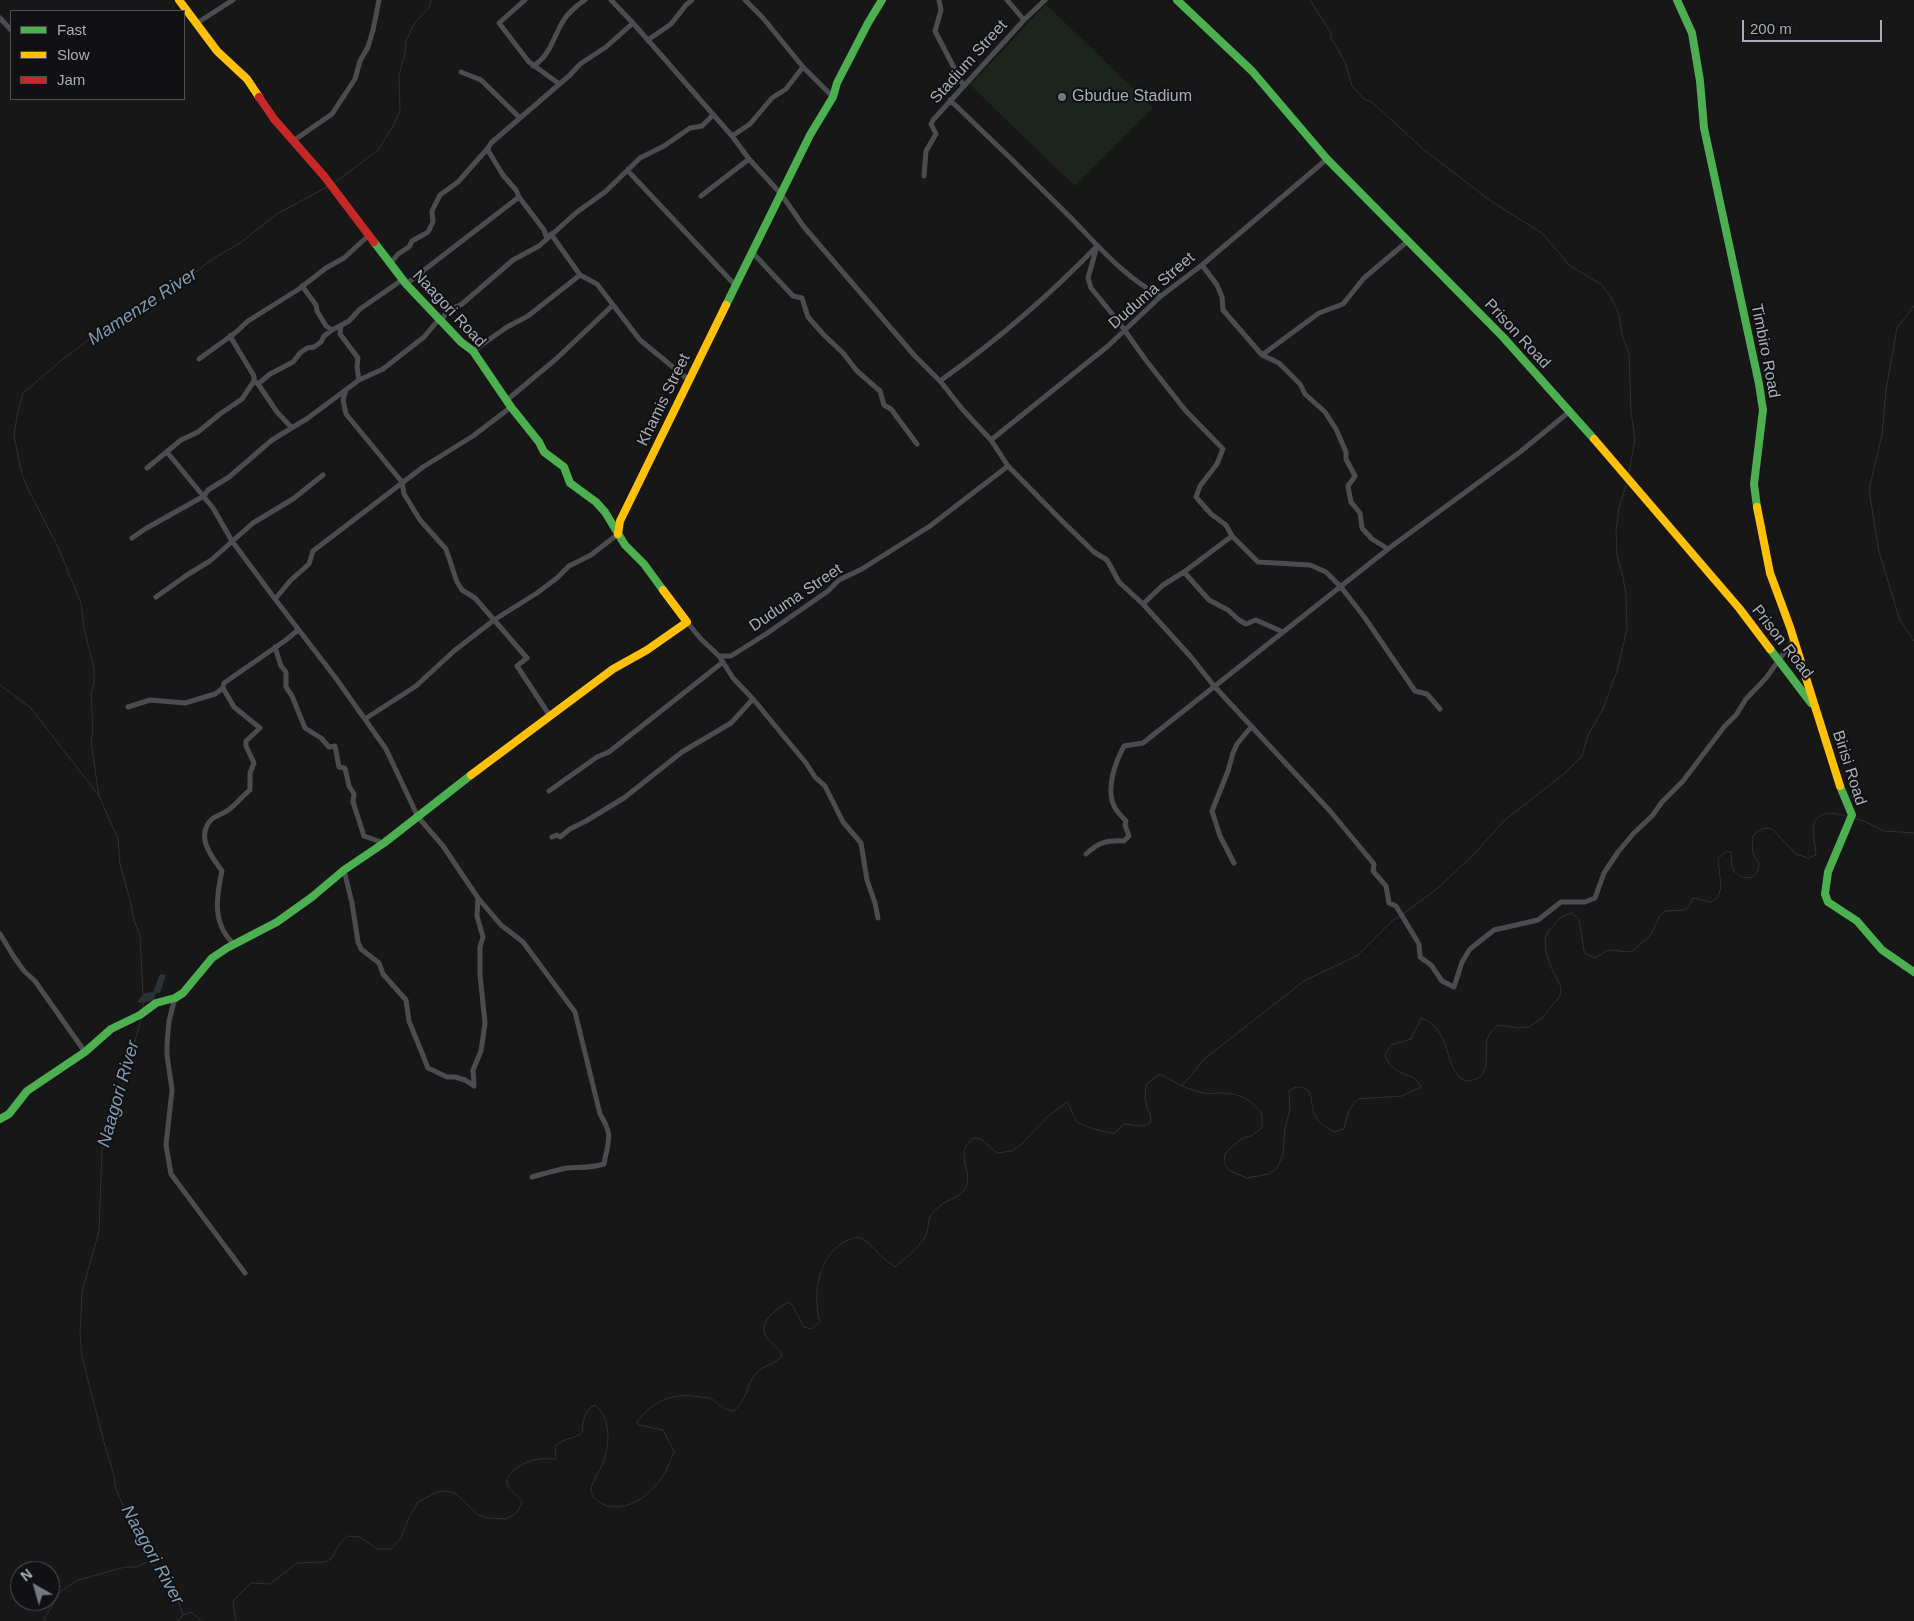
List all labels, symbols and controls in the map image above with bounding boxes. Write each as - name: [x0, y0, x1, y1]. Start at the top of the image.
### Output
- legend: [10, 10, 185, 100]
- scale bar: [1744, 10, 1884, 42]
- street label: Stadium Street: [926, 16, 1012, 108]
- text: 200 m: [1750, 20, 1792, 37]
- text: Fast: [57, 21, 86, 38]
- text: Slow: [57, 46, 90, 63]
- text: Jam: [57, 71, 85, 88]
- place label: Gbudue Stadium: [1072, 87, 1192, 107]
- marker: Gbudue Stadium: [1056, 91, 1068, 103]
- street label: Duduma Street: [1105, 248, 1199, 334]
- water label: Mamenze River: [84, 264, 202, 350]
- street label: Naagori Road: [408, 266, 490, 352]
- street label: Prison Road: [1480, 295, 1554, 373]
- street label: Timbiro Road: [1746, 302, 1784, 400]
- street label: Khamis Street: [633, 351, 695, 449]
- street label: Duduma Street: [746, 560, 846, 636]
- street label: Prison Road: [1747, 601, 1817, 683]
- street label: Birisi Road: [1828, 728, 1870, 808]
- water label: Naagori River: [93, 1038, 145, 1150]
- water label: Naagori River: [116, 1502, 188, 1608]
- north arrow: [10, 1561, 60, 1611]
- text: N: [17, 1566, 35, 1584]

